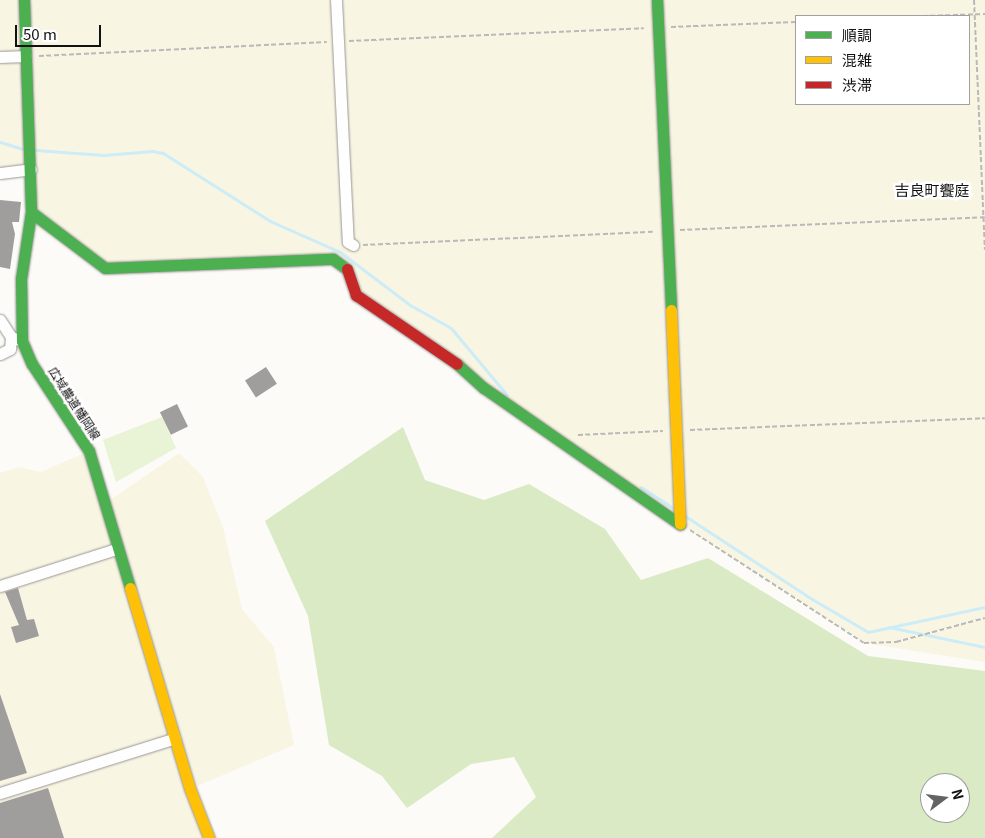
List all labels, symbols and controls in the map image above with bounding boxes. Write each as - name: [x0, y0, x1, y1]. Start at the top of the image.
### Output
- scale bar: [18, 15, 104, 47]
- legend: [795, 15, 970, 105]
- text: 50 m: [23, 23, 57, 44]
- text: 順調: [842, 24, 872, 45]
- text: 混雑: [842, 49, 872, 70]
- text: 渋滞: [842, 74, 872, 95]
- district label: 吉良町饗庭: [895, 181, 969, 199]
- street label: 広域農道幡岡線: [46, 364, 104, 442]
- north arrow: [920, 773, 970, 823]
- text: N: [948, 787, 970, 802]

